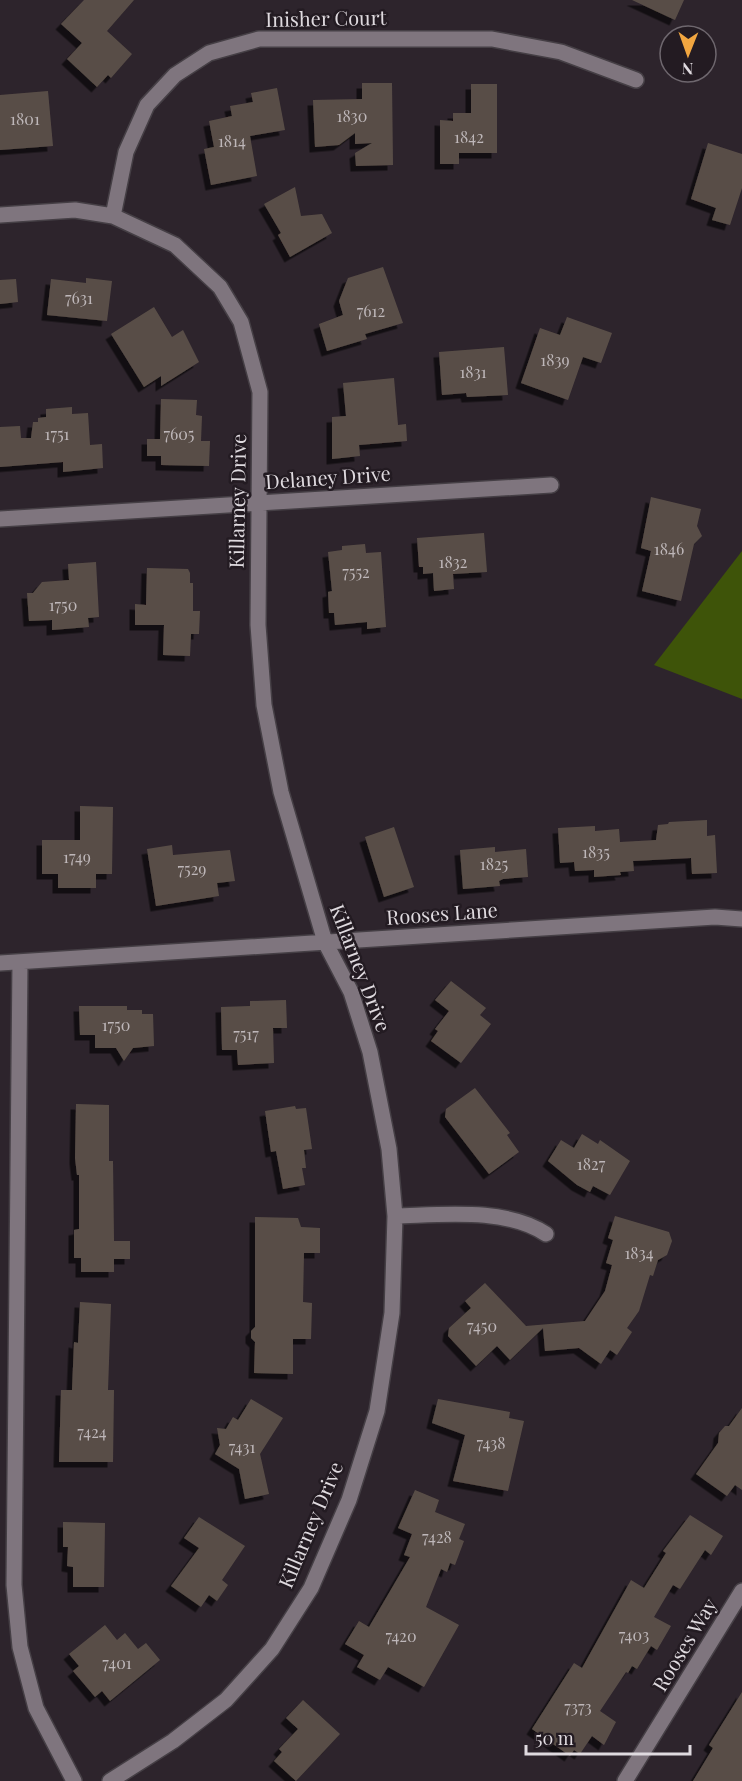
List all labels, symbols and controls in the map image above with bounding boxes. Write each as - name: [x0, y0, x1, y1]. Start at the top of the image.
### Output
- street label: Inisher Court: [265, 3, 388, 32]
- north arrow: [658, 24, 718, 84]
- text: N: [681, 59, 694, 80]
- house number: 1830: [337, 105, 367, 126]
- house number: 1801: [10, 108, 40, 129]
- house number: 1842: [454, 126, 484, 147]
- house number: 1814: [218, 130, 246, 151]
- house number: 7631: [65, 287, 93, 308]
- house number: 7612: [357, 300, 385, 321]
- house number: 1839: [540, 349, 570, 370]
- house number: 1831: [459, 361, 487, 382]
- house number: 1751: [45, 423, 70, 444]
- house number: 7605: [163, 423, 195, 444]
- street label: Killarney Drive: [222, 433, 251, 569]
- street label: Delaney Drive: [264, 459, 391, 494]
- house number: 1846: [654, 538, 684, 559]
- house number: 1832: [439, 551, 467, 572]
- house number: 7552: [342, 561, 370, 582]
- house number: 1750: [49, 594, 77, 615]
- house number: 1835: [582, 841, 610, 862]
- house number: 1749: [63, 846, 91, 867]
- house number: 1825: [480, 853, 508, 874]
- house number: 7529: [178, 858, 206, 879]
- street label: Rooses Lane: [385, 895, 499, 930]
- street label: Killarney Drive: [325, 900, 398, 1035]
- house number: 1750: [102, 1014, 130, 1035]
- house number: 7517: [233, 1023, 259, 1044]
- house number: 1827: [577, 1153, 606, 1174]
- house number: 1834: [624, 1242, 654, 1263]
- house number: 7450: [467, 1315, 497, 1336]
- house number: 7424: [77, 1421, 107, 1442]
- house number: 7438: [476, 1432, 506, 1453]
- house number: 7431: [229, 1436, 255, 1457]
- street label: Killarney Drive: [271, 1457, 348, 1592]
- house number: 7428: [422, 1526, 452, 1547]
- street label: Rooses Way: [645, 1593, 722, 1696]
- house number: 7403: [619, 1624, 649, 1645]
- house number: 7420: [385, 1625, 417, 1646]
- house number: 7401: [102, 1652, 132, 1673]
- house number: 7373: [564, 1696, 592, 1717]
- scale bar: [526, 1718, 690, 1756]
- text: 50 m: [535, 1726, 574, 1750]

